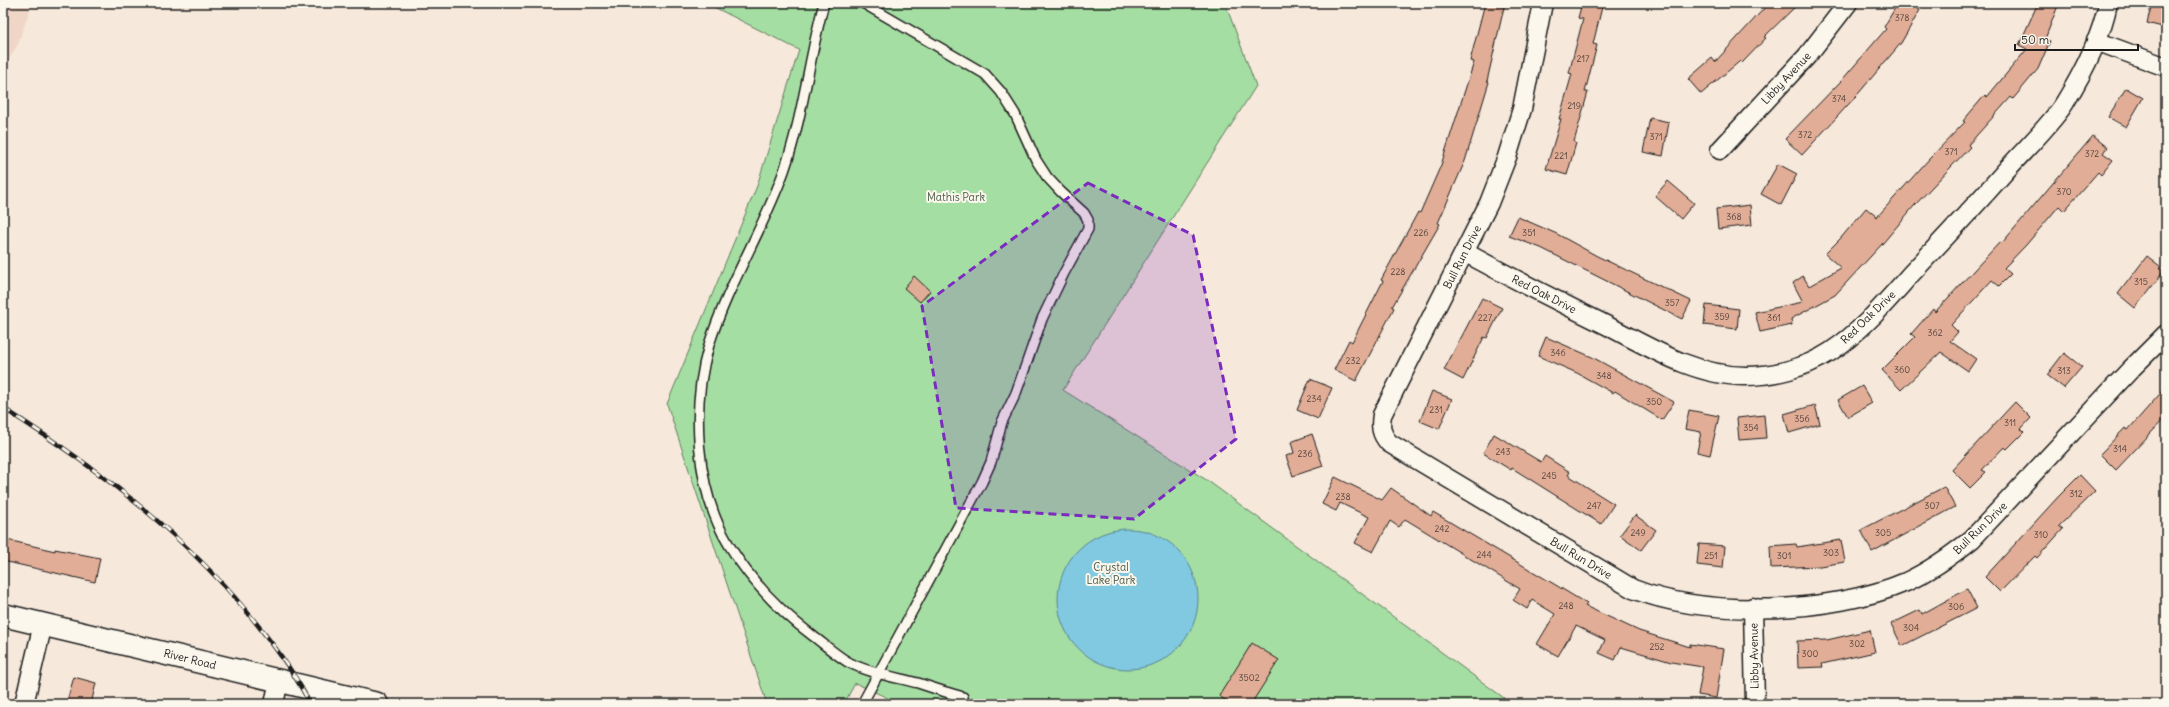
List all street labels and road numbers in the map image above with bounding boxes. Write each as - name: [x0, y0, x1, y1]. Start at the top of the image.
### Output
- street label: Libby Avenue: [1758, 49, 1814, 107]
- street label: Bull Run Drive: [1440, 223, 1484, 291]
- street label: Red Oak Drive: [1509, 272, 1579, 316]
- street label: Red Oak Drive: [1838, 287, 1898, 347]
- street label: Bull Run Drive: [1950, 499, 2010, 557]
- street label: Bull Run Drive: [1548, 534, 1614, 582]
- street label: Libby Avenue: [1746, 623, 1762, 689]
- street label: River Road: [162, 646, 218, 672]

